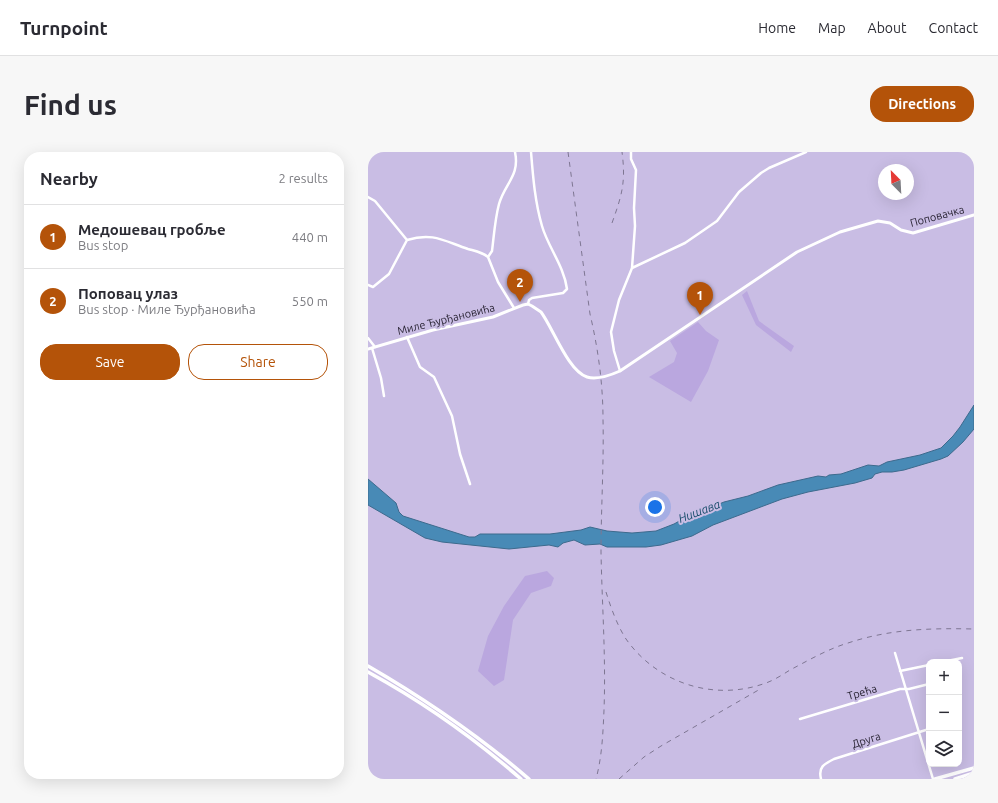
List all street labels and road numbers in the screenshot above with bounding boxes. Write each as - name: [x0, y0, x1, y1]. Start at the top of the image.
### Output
- street label: Поповачка: [909, 203, 965, 229]
- street label: Миле Ђурђановића: [396, 301, 496, 337]
- street label: Трећа: [846, 682, 878, 702]
- street label: Друга: [850, 730, 882, 750]

